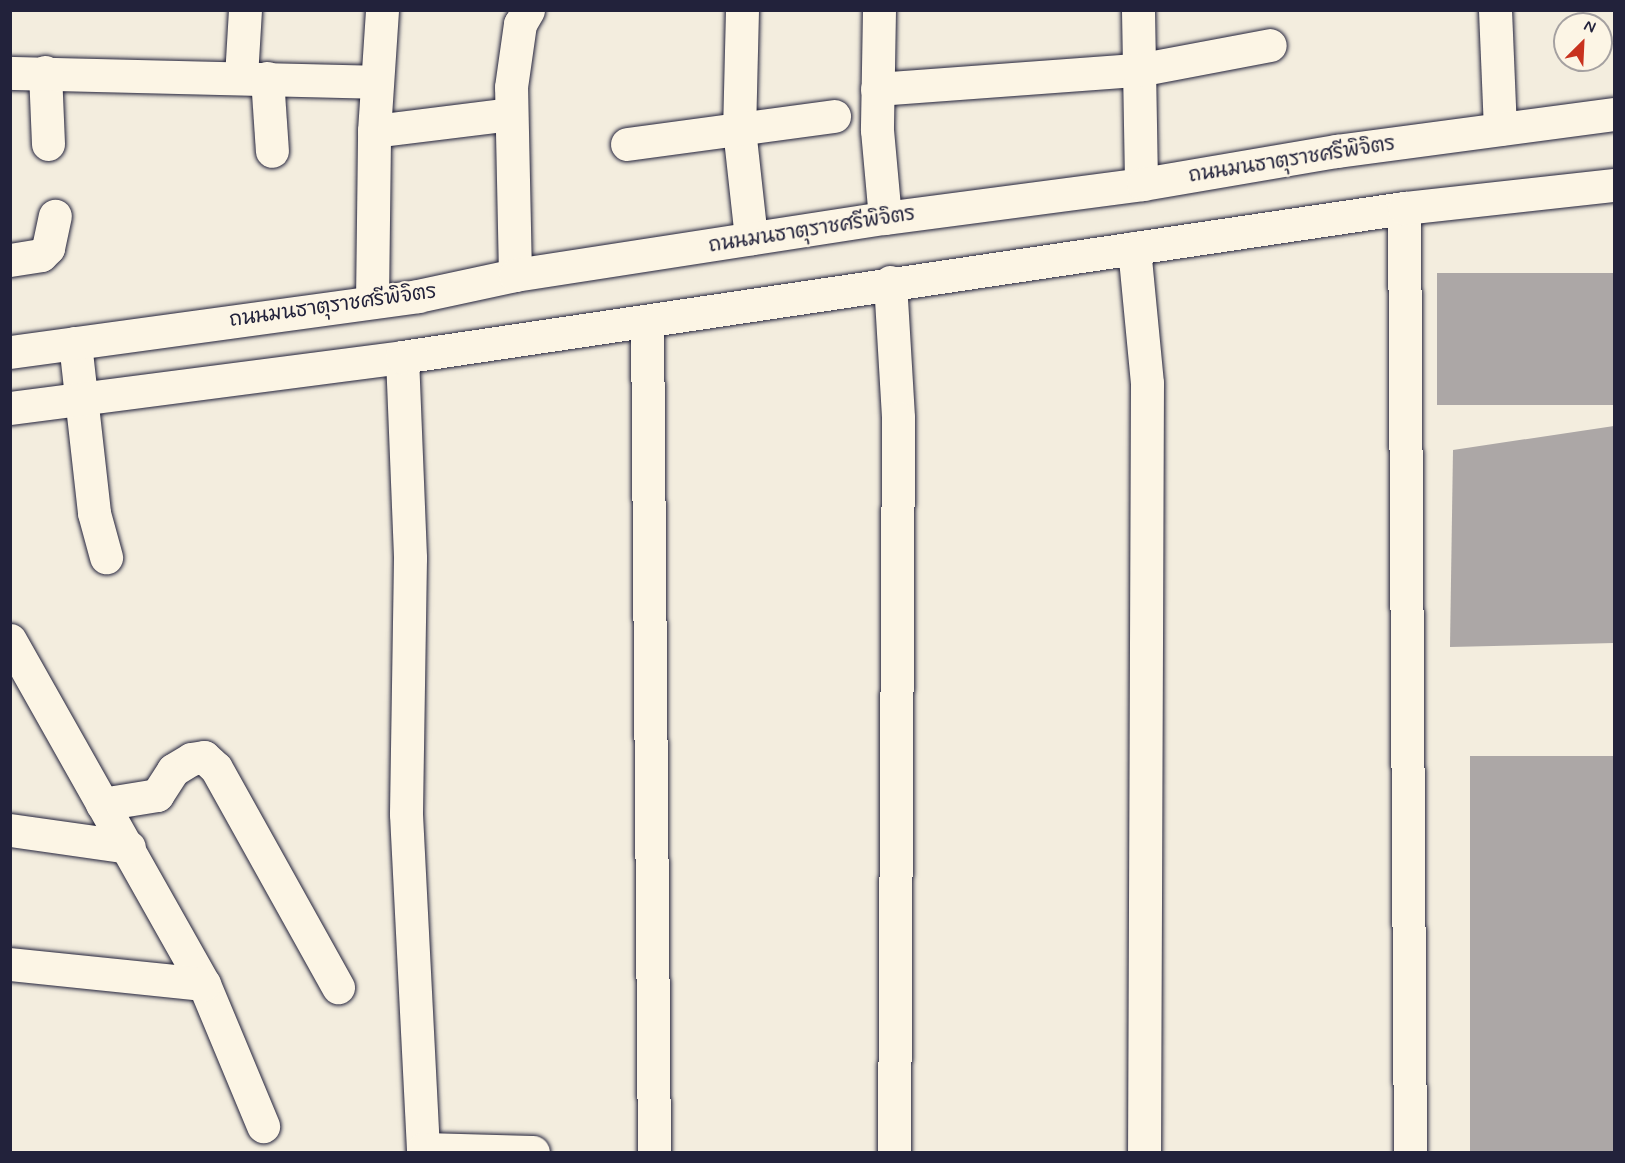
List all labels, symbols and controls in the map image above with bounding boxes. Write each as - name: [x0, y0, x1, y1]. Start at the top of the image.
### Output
- north arrow: [1553, 12, 1613, 72]
- text: N: [1581, 15, 1599, 39]
- street label: ถนนมนธาตุราชศรีพิจิตร: [1187, 132, 1397, 188]
- street label: ถนนมนธาตุราชศรีพิจิตร: [707, 202, 917, 258]
- street label: ถนนมนธาตุราชศรีพิจิตร: [228, 280, 438, 332]

